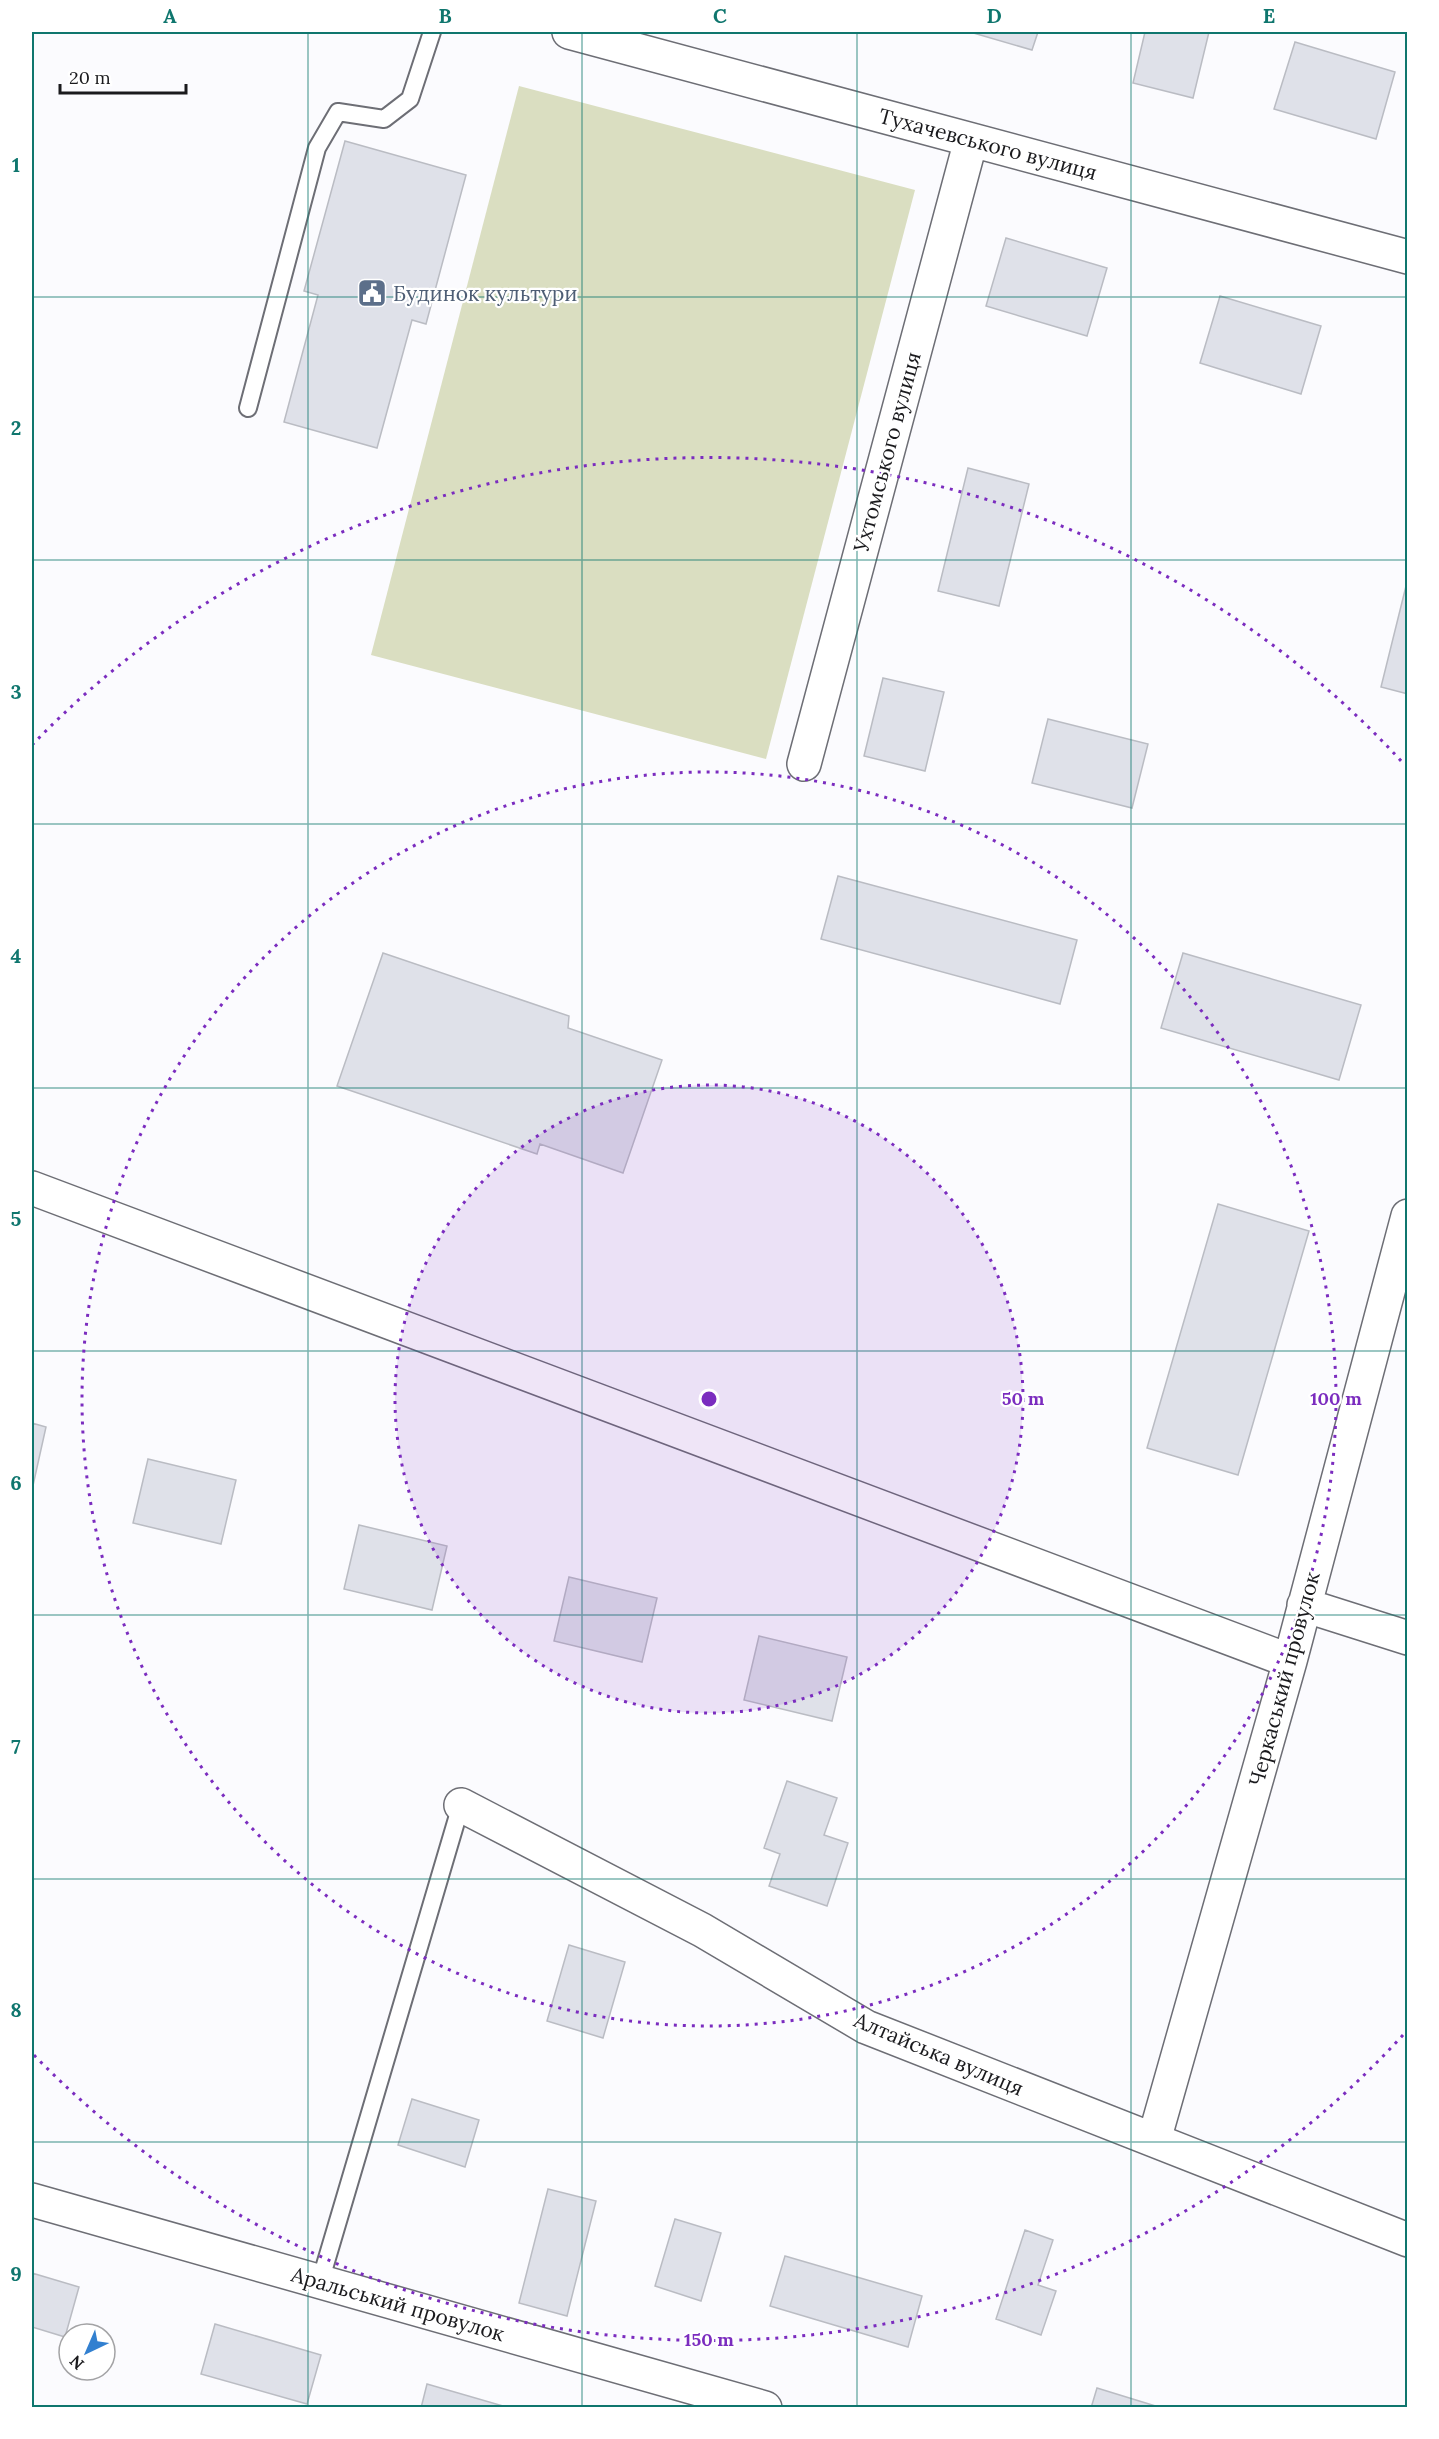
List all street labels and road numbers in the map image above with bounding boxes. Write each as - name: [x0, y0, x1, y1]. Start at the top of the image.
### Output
- street label: Тухачевського вулиця: [876, 102, 1100, 186]
- street label: Ухтомського вулиця: [847, 349, 927, 556]
- street label: Черкаський провулок: [1242, 1568, 1326, 1789]
- street label: Алтайська вулиця: [849, 2006, 1028, 2102]
- street label: Аральський провулок: [287, 2260, 508, 2348]

